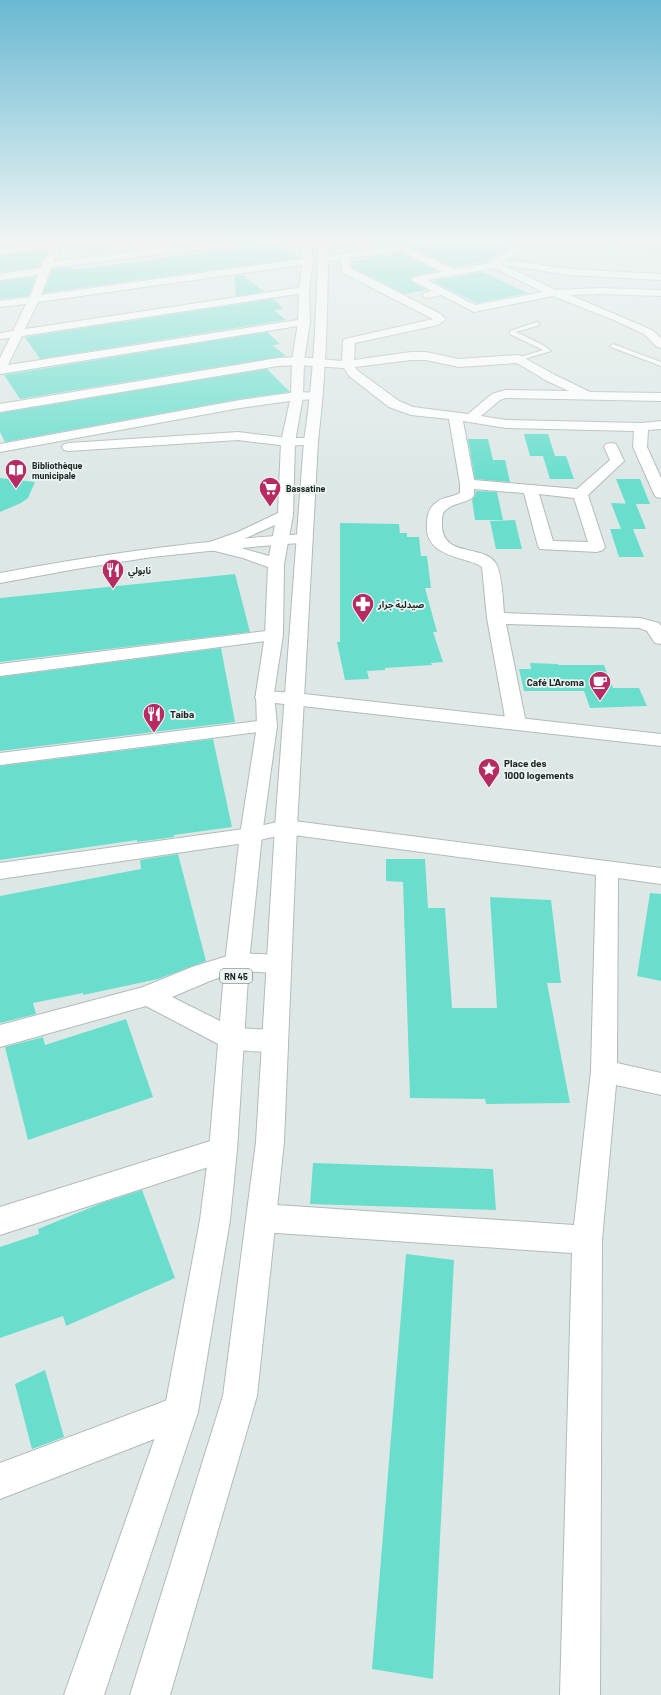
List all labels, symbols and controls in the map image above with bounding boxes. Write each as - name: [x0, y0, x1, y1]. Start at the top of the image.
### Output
- library icon: Bibliothèque municipale: [3, 457, 29, 490]
- place label: Bibliothèque municipale: [32, 460, 83, 481]
- supermarket icon: Bassatine: [257, 475, 283, 508]
- place label: Bassatine: [286, 483, 326, 494]
- restaurant icon: نابولي: [100, 557, 126, 590]
- place label: نابولي: [128, 565, 151, 579]
- pharmacy icon: صيدلية جرار: [350, 591, 376, 624]
- place label: صيدلية جرار: [377, 599, 425, 611]
- cafe icon: Café L'Aroma: [587, 669, 613, 702]
- place label: Café L'Aroma: [527, 676, 584, 688]
- restaurant icon: Taiba: [141, 701, 167, 734]
- place label: Taiba: [170, 708, 194, 720]
- place icon: Place des 1000 logements: [476, 756, 502, 789]
- place label: Place des 1000 logements: [504, 757, 574, 781]
- road number: RN 45: [220, 969, 252, 983]

